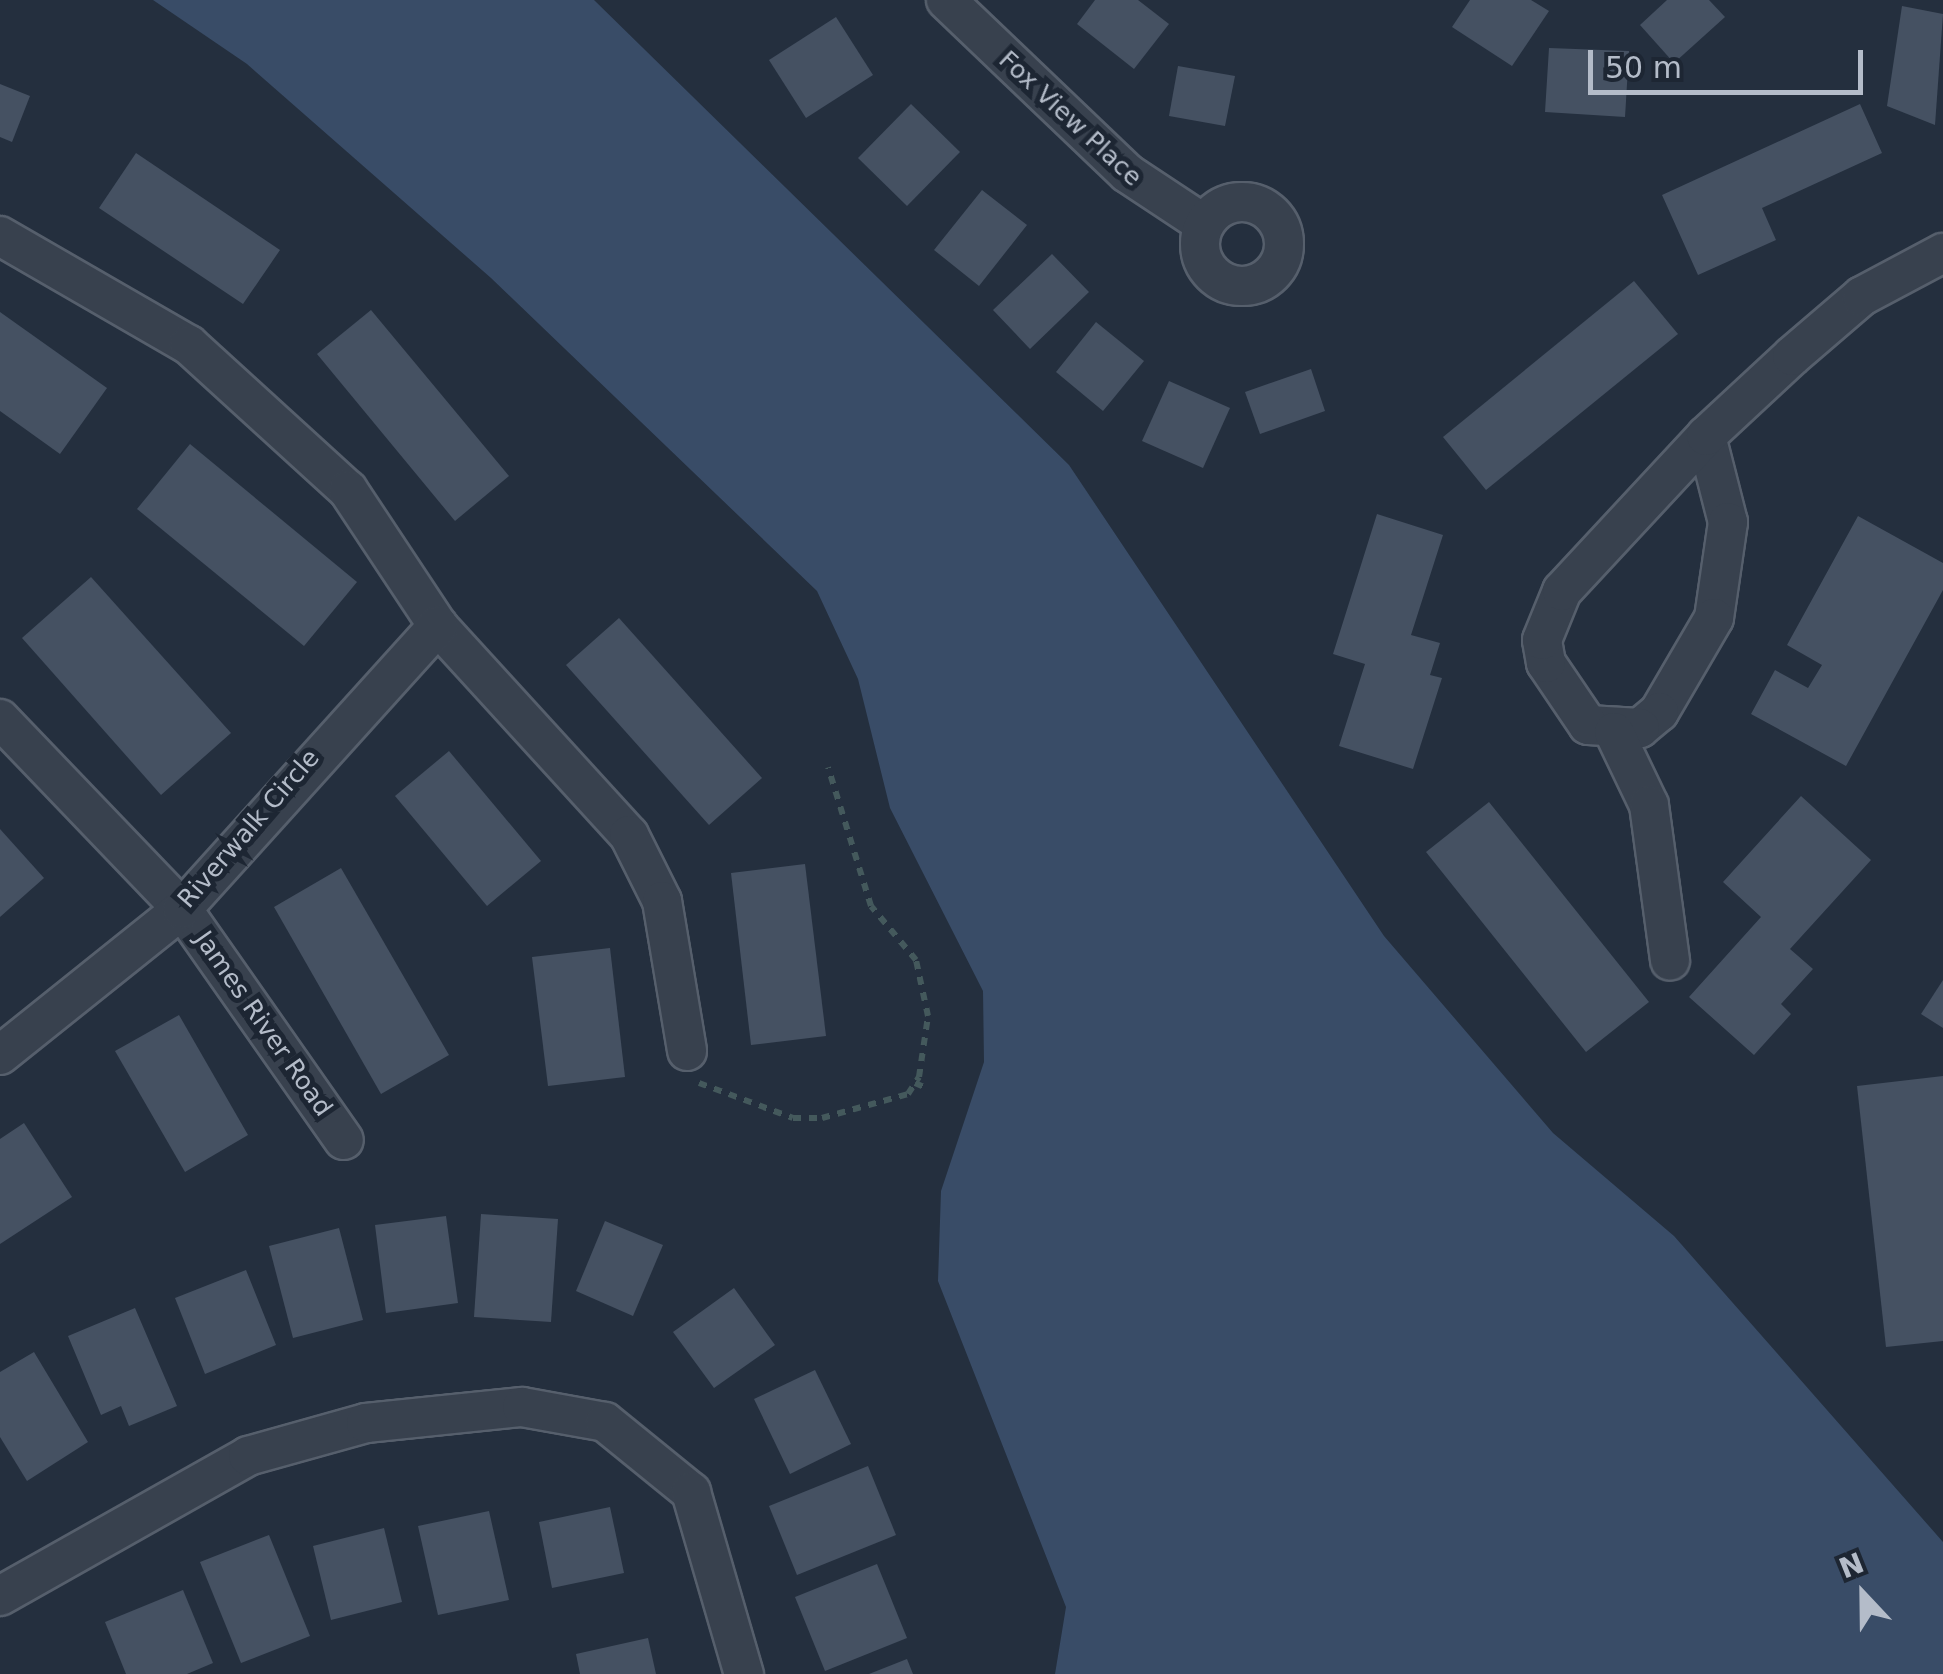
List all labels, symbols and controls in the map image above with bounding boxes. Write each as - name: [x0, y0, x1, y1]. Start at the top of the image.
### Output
- scale bar: [1593, 30, 1868, 92]
- street label: Fox View Place: [992, 45, 1148, 193]
- text: 50 m: [1605, 50, 1682, 85]
- street label: Riverwalk Circle: [172, 744, 326, 914]
- street label: James River Road: [188, 926, 338, 1122]
- north arrow: [1813, 1544, 1913, 1644]
- text: N: [1835, 1546, 1869, 1585]

